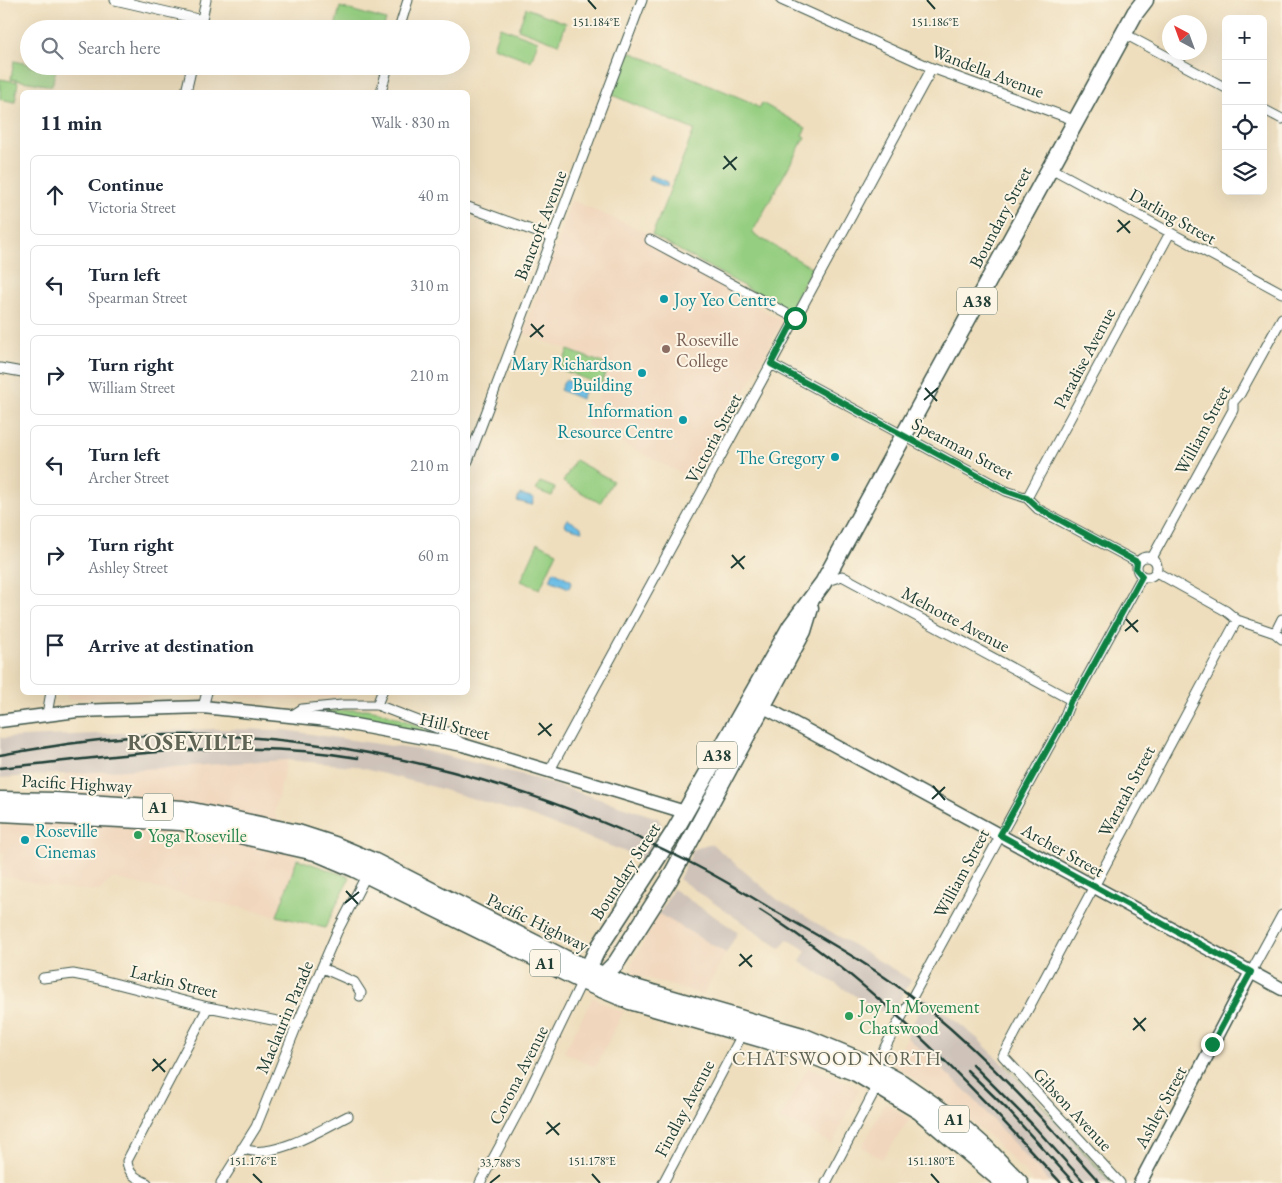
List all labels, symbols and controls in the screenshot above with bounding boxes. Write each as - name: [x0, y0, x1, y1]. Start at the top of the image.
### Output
- text: 151.184°E: [572, 14, 620, 30]
- text: 151.186°E: [911, 14, 959, 30]
- north arrow: [1162, 15, 1207, 60]
- map controls: [1222, 15, 1267, 195]
- button: +: [1222, 15, 1267, 60]
- search box: [20, 20, 470, 75]
- icon: search: [38, 34, 66, 62]
- text: Search here: [78, 35, 160, 60]
- street label: Wandella Avenue: [929, 39, 1047, 103]
- button: −: [1222, 60, 1267, 105]
- button: locate: [1222, 105, 1267, 150]
- text: 11 min: [40, 109, 102, 136]
- text: Walk · 830 m: [371, 112, 450, 133]
- button: layers: [1222, 150, 1267, 195]
- street label: Boundary Street: [964, 162, 1037, 272]
- street label: Bancroft Avenue: [509, 167, 571, 283]
- text: Continue: [88, 172, 163, 197]
- icon: ahead: [41, 181, 69, 209]
- street label: Darling Street: [1125, 183, 1221, 249]
- text: 40 m: [418, 185, 449, 206]
- text: Victoria Street: [88, 197, 176, 218]
- text: Turn left: [88, 262, 160, 287]
- icon: left: [41, 271, 69, 299]
- text: 310 m: [410, 275, 449, 296]
- text: Spearman Street: [88, 287, 187, 308]
- place label: Joy Yeo Centre: [672, 288, 776, 311]
- road number: A38: [957, 288, 997, 314]
- marker: Joy Yeo Centre: [658, 293, 670, 305]
- street label: Paradise Avenue: [1048, 304, 1120, 412]
- route start: [784, 307, 807, 330]
- place label: Roseville College: [676, 328, 739, 372]
- marker: Roseville College: [660, 343, 672, 355]
- text: Turn right: [88, 352, 174, 377]
- place label: Mary Richardson Building: [511, 352, 632, 396]
- icon: right: [41, 361, 69, 389]
- text: 210 m: [410, 365, 449, 386]
- marker: Mary Richardson Building: [636, 367, 648, 379]
- text: William Street: [88, 377, 175, 398]
- street label: William Street: [1169, 381, 1235, 479]
- street label: Victoria Street: [680, 389, 747, 487]
- place label: Information Resource Centre: [557, 399, 673, 443]
- street label: Spearman Street: [908, 412, 1018, 485]
- marker: Information Resource Centre: [677, 414, 689, 426]
- text: Turn left: [88, 442, 160, 467]
- place label: The Gregory: [736, 446, 825, 469]
- icon: left: [41, 451, 69, 479]
- marker: The Gregory: [829, 451, 841, 463]
- text: 210 m: [410, 455, 449, 476]
- text: Archer Street: [88, 467, 169, 488]
- text: Turn right: [88, 532, 174, 557]
- icon: right: [41, 541, 69, 569]
- text: 60 m: [418, 545, 449, 566]
- text: Ashley Street: [88, 557, 168, 578]
- street label: Melnotte Avenue: [898, 581, 1014, 657]
- icon: arrive: [41, 631, 69, 659]
- text: Arrive at destination: [88, 633, 254, 658]
- street label: Hill Street: [418, 707, 492, 745]
- district label: ROSEVILLE: [127, 728, 255, 757]
- street label: Waratah Street: [1092, 741, 1160, 841]
- road number: A38: [697, 742, 737, 768]
- street label: Pacific Highway: [21, 769, 133, 797]
- road number: A1: [143, 794, 173, 820]
- street label: Archer Street: [1017, 817, 1109, 882]
- street label: Boundary Street: [585, 818, 665, 924]
- place label: Roseville Cinemas: [35, 819, 98, 863]
- place label: Yoga Roseville: [148, 824, 247, 847]
- street label: William Street: [928, 824, 994, 922]
- marker: Yoga Roseville: [132, 829, 144, 841]
- marker: Roseville Cinemas: [19, 834, 31, 846]
- street label: Pacific Highway: [483, 887, 593, 957]
- road number: A1: [530, 950, 560, 976]
- street label: Maclaurin Parade: [250, 957, 318, 1077]
- street label: Larkin Street: [128, 959, 220, 1003]
- place label: Joy In Movement Chatswood: [857, 995, 980, 1039]
- marker: Joy In Movement Chatswood: [843, 1010, 855, 1022]
- street label: Corona Avenue: [483, 1021, 553, 1129]
- route end: [1201, 1033, 1224, 1056]
- district label: CHATSWOOD NORTH: [732, 1046, 942, 1071]
- street label: Findlay Avenue: [649, 1055, 719, 1161]
- street label: Gibson Avenue: [1028, 1062, 1118, 1156]
- street label: Ashley Street: [1128, 1062, 1191, 1153]
- road number: A1: [939, 1106, 969, 1132]
- text: 151.176°E: [229, 1153, 277, 1169]
- text: 151.178°E: [568, 1153, 616, 1169]
- text: 151.180°E: [907, 1153, 955, 1169]
- text: 33.788°S: [480, 1155, 521, 1171]

